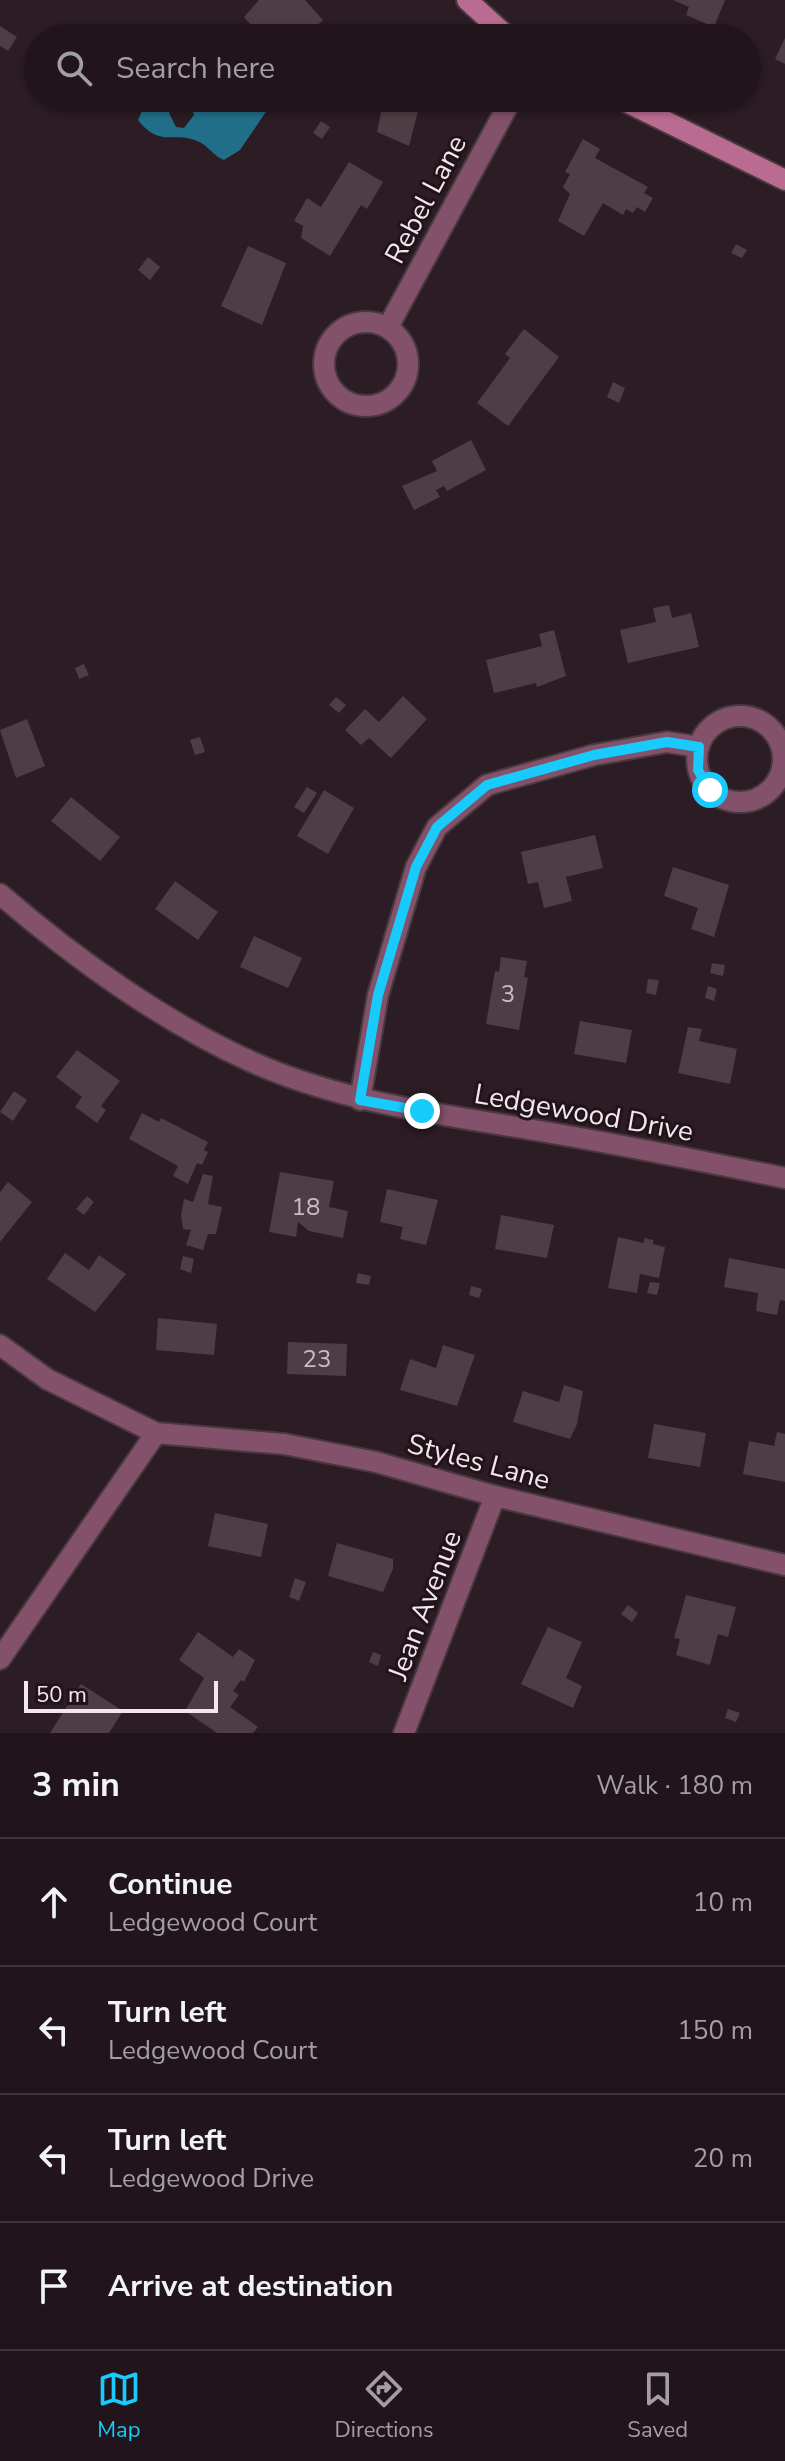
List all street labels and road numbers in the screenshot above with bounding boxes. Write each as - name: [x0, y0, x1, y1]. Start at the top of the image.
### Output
- street label: Rebel Lane: [376, 128, 476, 271]
- street label: Ledgewood Drive: [471, 1075, 696, 1151]
- street label: Styles Lane: [403, 1425, 554, 1499]
- street label: Jean Avenue: [379, 1525, 471, 1686]

